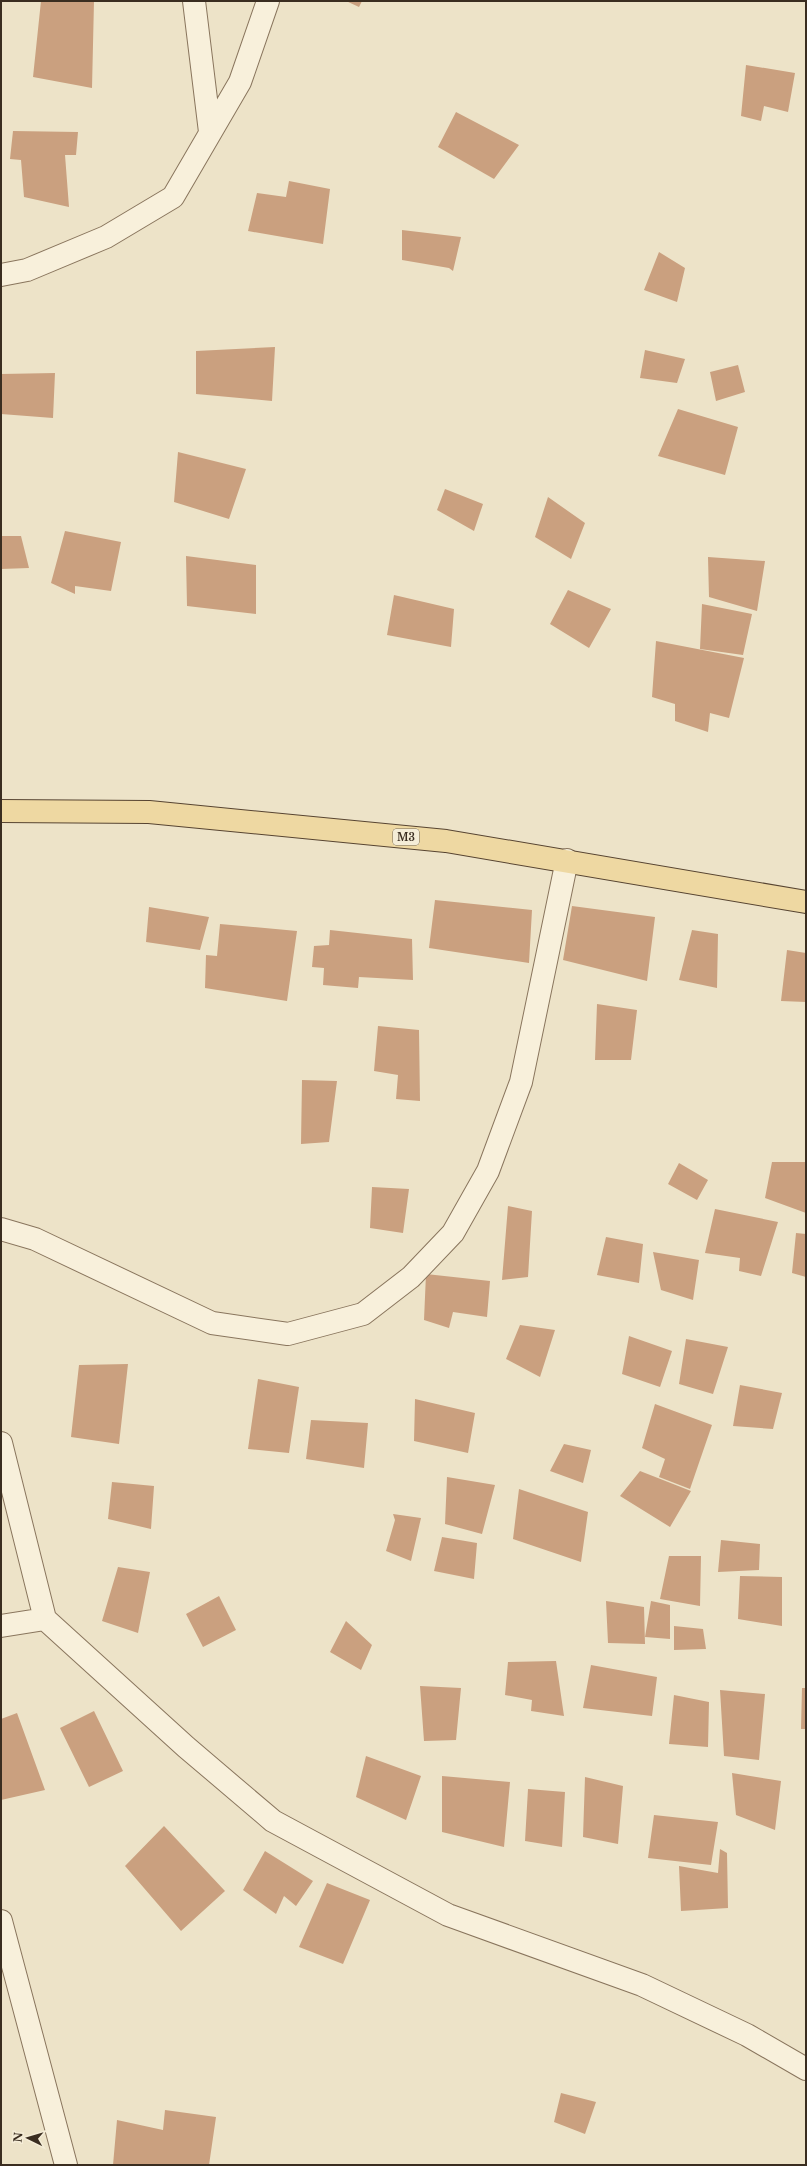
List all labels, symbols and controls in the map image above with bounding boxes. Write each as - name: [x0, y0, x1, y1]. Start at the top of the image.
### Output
- road number: M3: [393, 829, 419, 845]
- north arrow: [8, 2118, 48, 2158]
- text: N: [11, 2131, 26, 2143]

